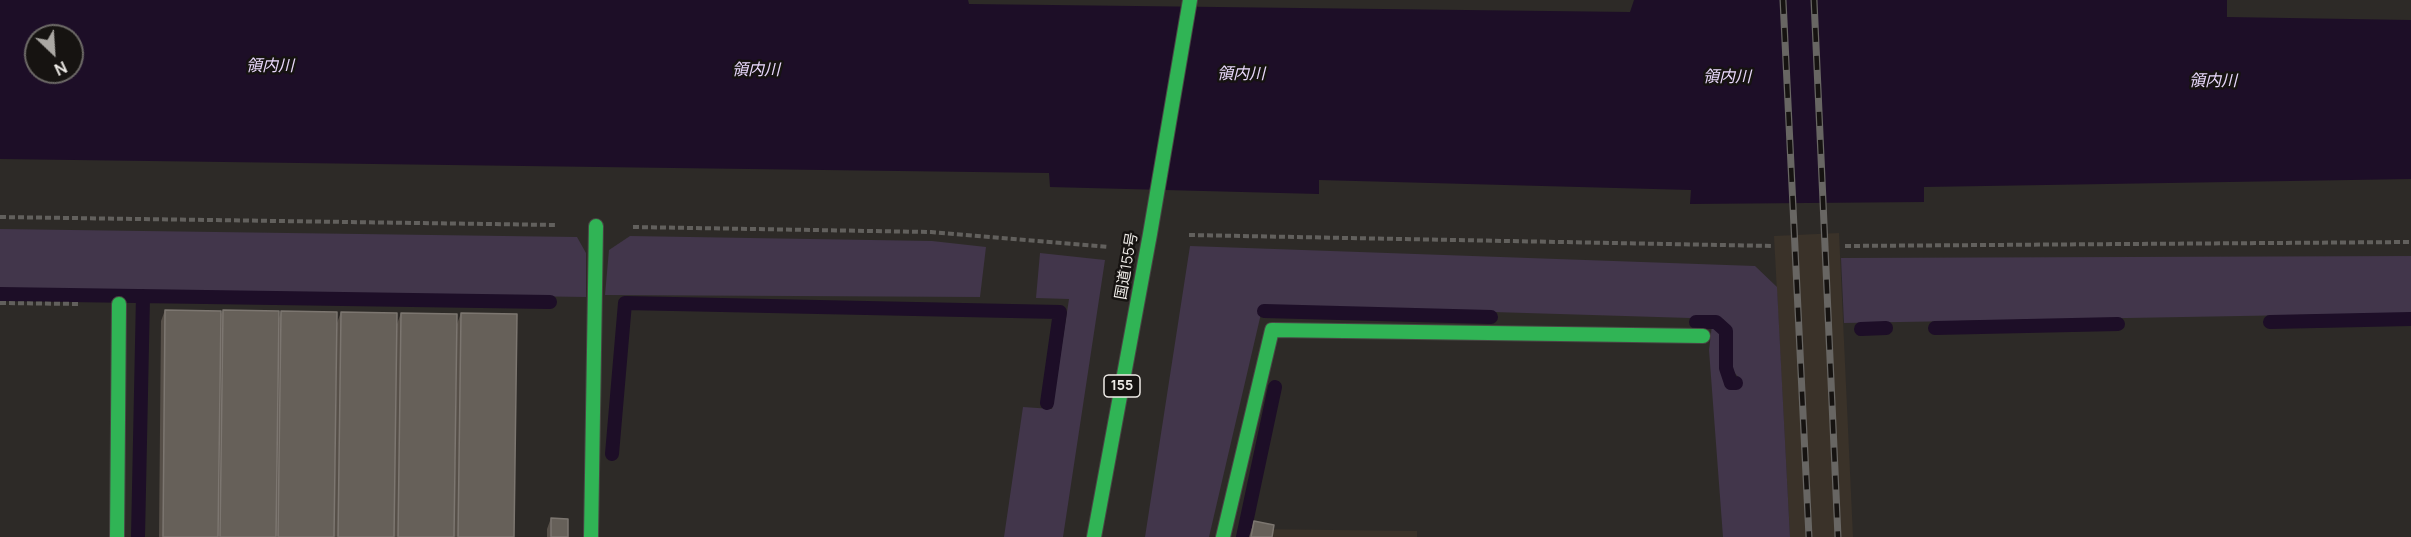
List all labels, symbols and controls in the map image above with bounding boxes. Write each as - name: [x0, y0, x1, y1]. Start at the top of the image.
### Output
- north arrow: [24, 24, 84, 84]
- text: N: [51, 56, 71, 81]
- water label: 領内川: [246, 57, 294, 77]
- water label: 領内川: [732, 61, 780, 81]
- water label: 領内川: [1217, 65, 1265, 85]
- water label: 領内川: [1703, 68, 1751, 88]
- water label: 領内川: [2189, 72, 2237, 92]
- street label: 国道155号: [1112, 231, 1142, 301]
- road number: 155: [1104, 375, 1140, 397]

